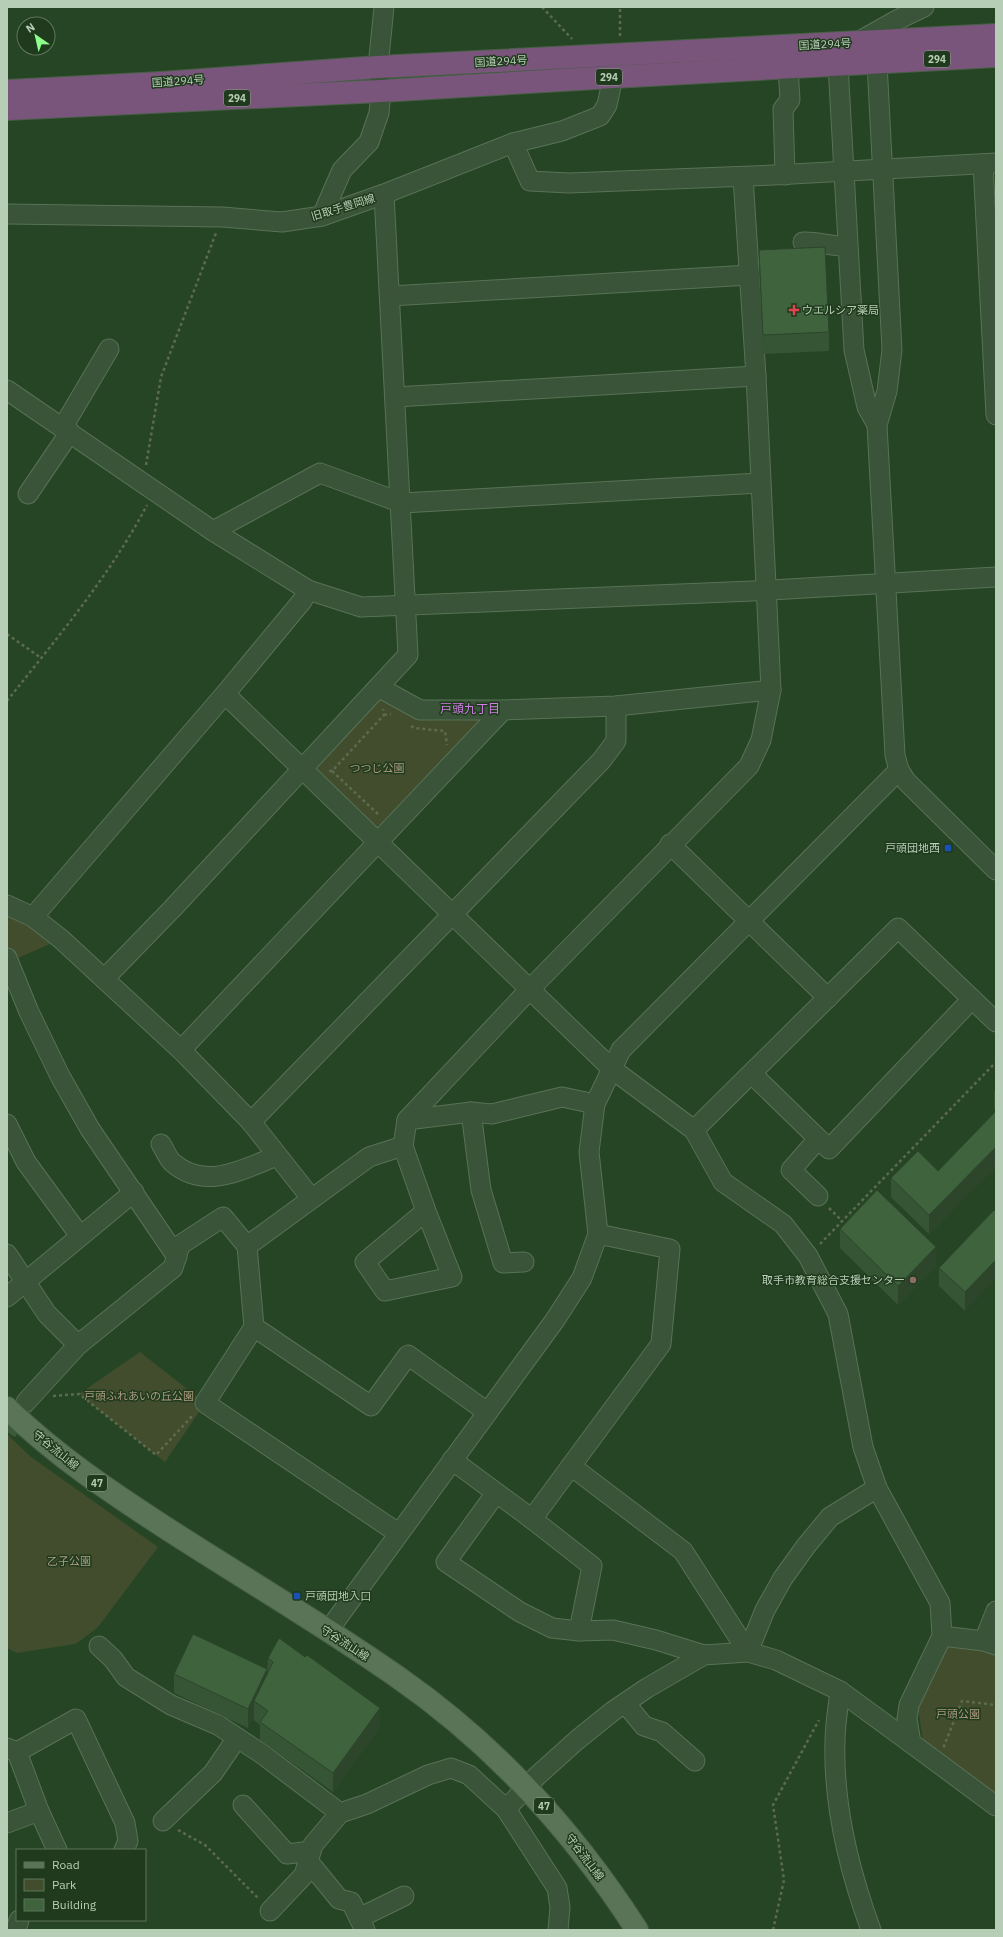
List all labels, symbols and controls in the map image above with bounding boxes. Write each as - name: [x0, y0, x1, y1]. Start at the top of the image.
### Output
- north arrow: [16, 16, 56, 56]
- text: N: [23, 20, 38, 36]
- street label: 国道294号: [798, 36, 852, 52]
- road number: 294: [924, 51, 950, 67]
- street label: 国道294号: [474, 53, 528, 69]
- road number: 294: [596, 69, 622, 85]
- street label: 国道294号: [151, 72, 205, 90]
- road number: 294: [224, 90, 250, 106]
- street label: 旧取手豊岡線: [309, 191, 377, 223]
- place label: ウエルシア薬局: [802, 303, 879, 317]
- marker: ウエルシア薬局: [789, 305, 799, 315]
- district label: 戸頭九丁目: [440, 701, 500, 716]
- park label: つつじ公園: [350, 761, 405, 775]
- place label: 戸頭団地西: [885, 841, 940, 855]
- marker: 戸頭団地西: [943, 843, 953, 853]
- place label: 取手市教育総合支援センター: [762, 1273, 905, 1287]
- marker: 取手市教育総合支援センター: [908, 1275, 918, 1285]
- park label: 戸頭ふれあいの丘公園: [84, 1389, 194, 1403]
- street label: 守谷流山線: [30, 1427, 82, 1473]
- road number: 47: [87, 1475, 107, 1491]
- park label: 乙子公園: [47, 1554, 91, 1568]
- place label: 戸頭団地入口: [305, 1589, 371, 1603]
- marker: 戸頭団地入口: [292, 1591, 302, 1601]
- street label: 守谷流山線: [318, 1622, 372, 1664]
- park label: 戸頭公園: [936, 1707, 980, 1721]
- road number: 47: [534, 1798, 554, 1814]
- street label: 守谷流山線: [563, 1831, 607, 1883]
- legend: [16, 1849, 146, 1921]
- text: Road: [52, 1857, 80, 1872]
- text: Park: [52, 1877, 77, 1892]
- text: Building: [52, 1897, 97, 1912]

